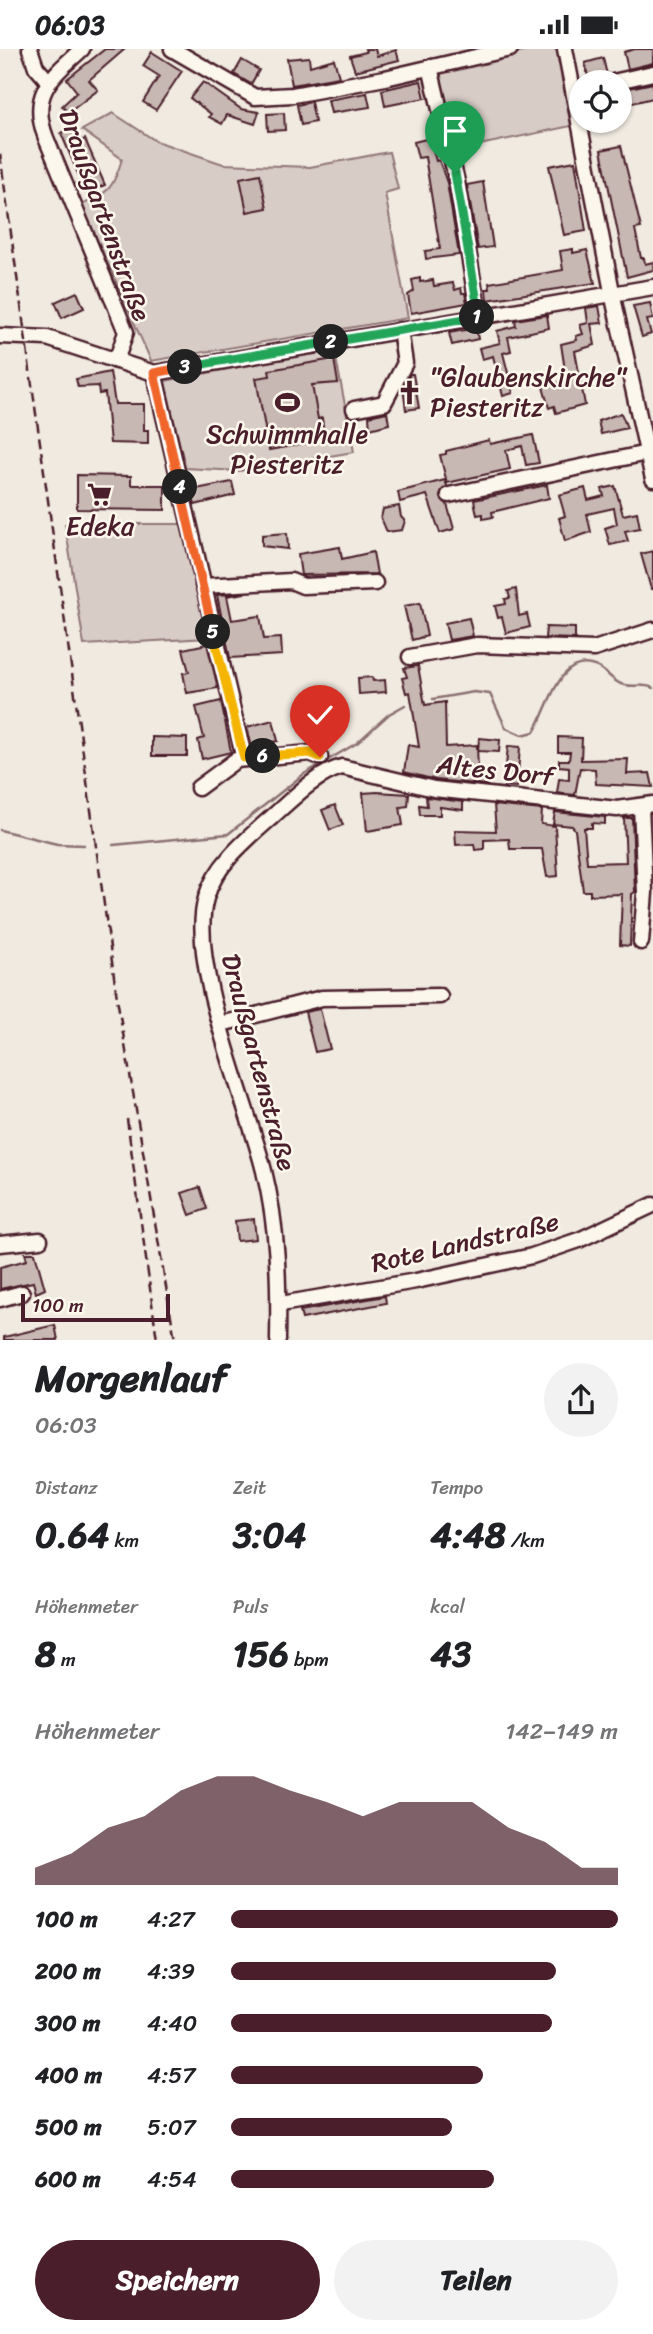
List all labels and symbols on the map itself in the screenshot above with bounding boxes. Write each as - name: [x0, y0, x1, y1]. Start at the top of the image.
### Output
- pin: [425, 101, 485, 173]
- street label: Draußgartenstraße: [45, 102, 165, 328]
- pin: 1: [460, 299, 494, 335]
- pin: 2: [314, 325, 348, 359]
- pin: 3: [168, 349, 202, 385]
- place label: "Glaubenskirche" Piesteritz: [430, 354, 628, 430]
- church icon: "Glaubenskirche" Piesteritz: [396, 378, 424, 406]
- sports icon: Schwimmhalle Piesteritz: [273, 388, 301, 416]
- place label: Schwimmhalle Piesteritz: [206, 411, 368, 487]
- pin: 4: [162, 469, 198, 505]
- supermarket icon: Edeka: [86, 480, 114, 508]
- place label: Edeka: [66, 503, 135, 549]
- pin: 5: [196, 615, 230, 649]
- pin: [290, 685, 350, 757]
- pin: 6: [246, 739, 280, 773]
- street label: Altes Dorf: [433, 741, 558, 799]
- street label: Draußgartenstraße: [208, 948, 310, 1176]
- street label: Rote Landstraße: [366, 1198, 564, 1286]
- scale bar: [21, 1291, 170, 1323]

